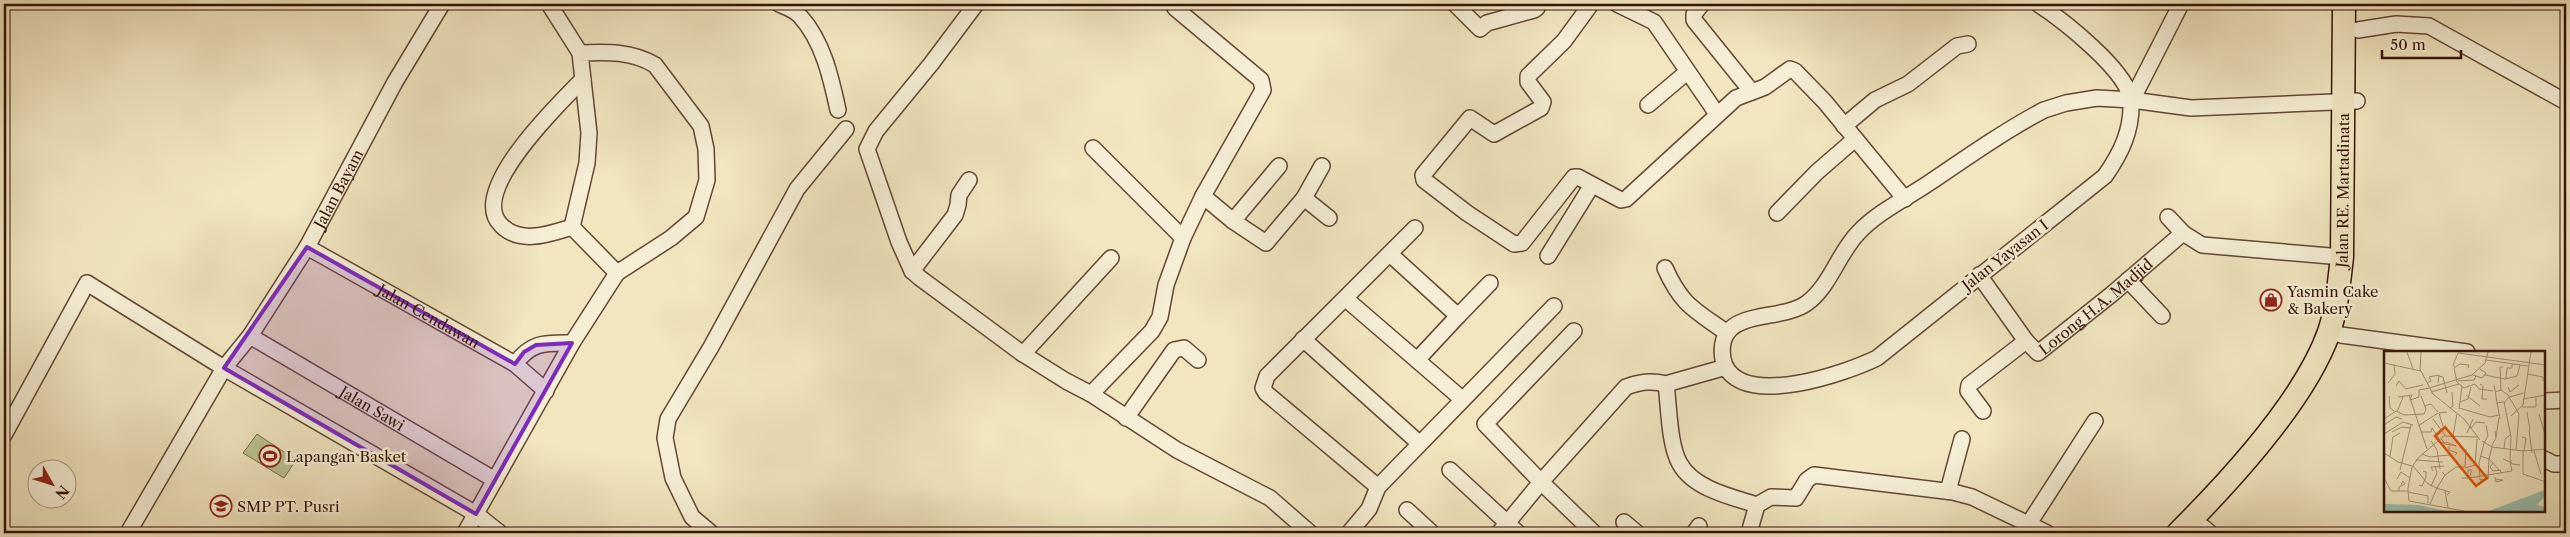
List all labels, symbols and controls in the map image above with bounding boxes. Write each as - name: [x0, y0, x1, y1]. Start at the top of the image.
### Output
- scale bar: [2382, 28, 2461, 60]
- text: 50 m: [2390, 35, 2426, 54]
- street label: Jalan RE. Martadinata: [2331, 113, 2353, 271]
- street label: Jalan Bayam: [308, 146, 367, 233]
- street label: Jalan Yayasan I: [1956, 215, 2052, 296]
- street label: Lorong H.A. Madjid: [2035, 254, 2156, 358]
- street label: Jalan Cendawan: [373, 278, 484, 352]
- place label: Yasmin Cake & Bakery: [2286, 282, 2379, 318]
- shop icon: Yasmin Cake & Bakery: [2259, 288, 2283, 312]
- inset map: [2384, 351, 2545, 512]
- street label: Jalan Sawi: [335, 380, 409, 435]
- sports icon: Lapangan Basket: [258, 444, 282, 468]
- place label: Lapangan Basket: [286, 447, 407, 466]
- north arrow: [28, 460, 78, 510]
- text: N: [51, 482, 73, 503]
- school or university icon: SMP PT. Pusri: [209, 494, 233, 518]
- place label: SMP PT. Pusri: [237, 497, 340, 516]

